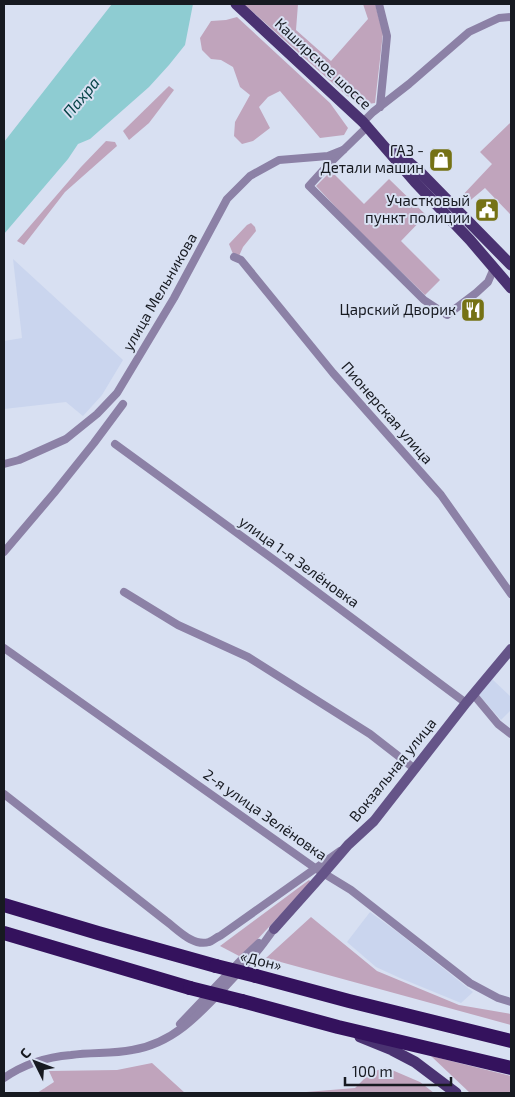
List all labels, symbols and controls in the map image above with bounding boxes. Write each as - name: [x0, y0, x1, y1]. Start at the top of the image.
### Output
- street label: Каширское шоссе: [272, 14, 376, 113]
- water label: Пахра: [58, 73, 103, 121]
- place label: ГАЗ - Детали машин: [320, 141, 424, 176]
- shop icon: ГАЗ - Детали машин: [428, 147, 454, 173]
- place label: Участковый пункт полиции: [365, 191, 470, 227]
- public building icon: Участковый пункт полиции: [474, 197, 500, 223]
- street label: улица Мельникова: [118, 229, 201, 354]
- restaurant icon: Царский Дворик: [460, 297, 486, 323]
- place label: Царский Дворик: [339, 300, 456, 318]
- street label: Пионерская улица: [338, 357, 437, 468]
- street label: улица 1-я Зелёновка: [235, 512, 363, 612]
- street label: Вокзальная улица: [345, 714, 440, 825]
- street label: 2-я улица Зелёновка: [200, 765, 331, 864]
- street label: «Дон»: [239, 946, 284, 974]
- north arrow: [10, 1037, 60, 1087]
- text: С: [16, 1044, 34, 1062]
- scale bar: [345, 1054, 451, 1086]
- text: 100 m: [352, 1062, 393, 1080]

